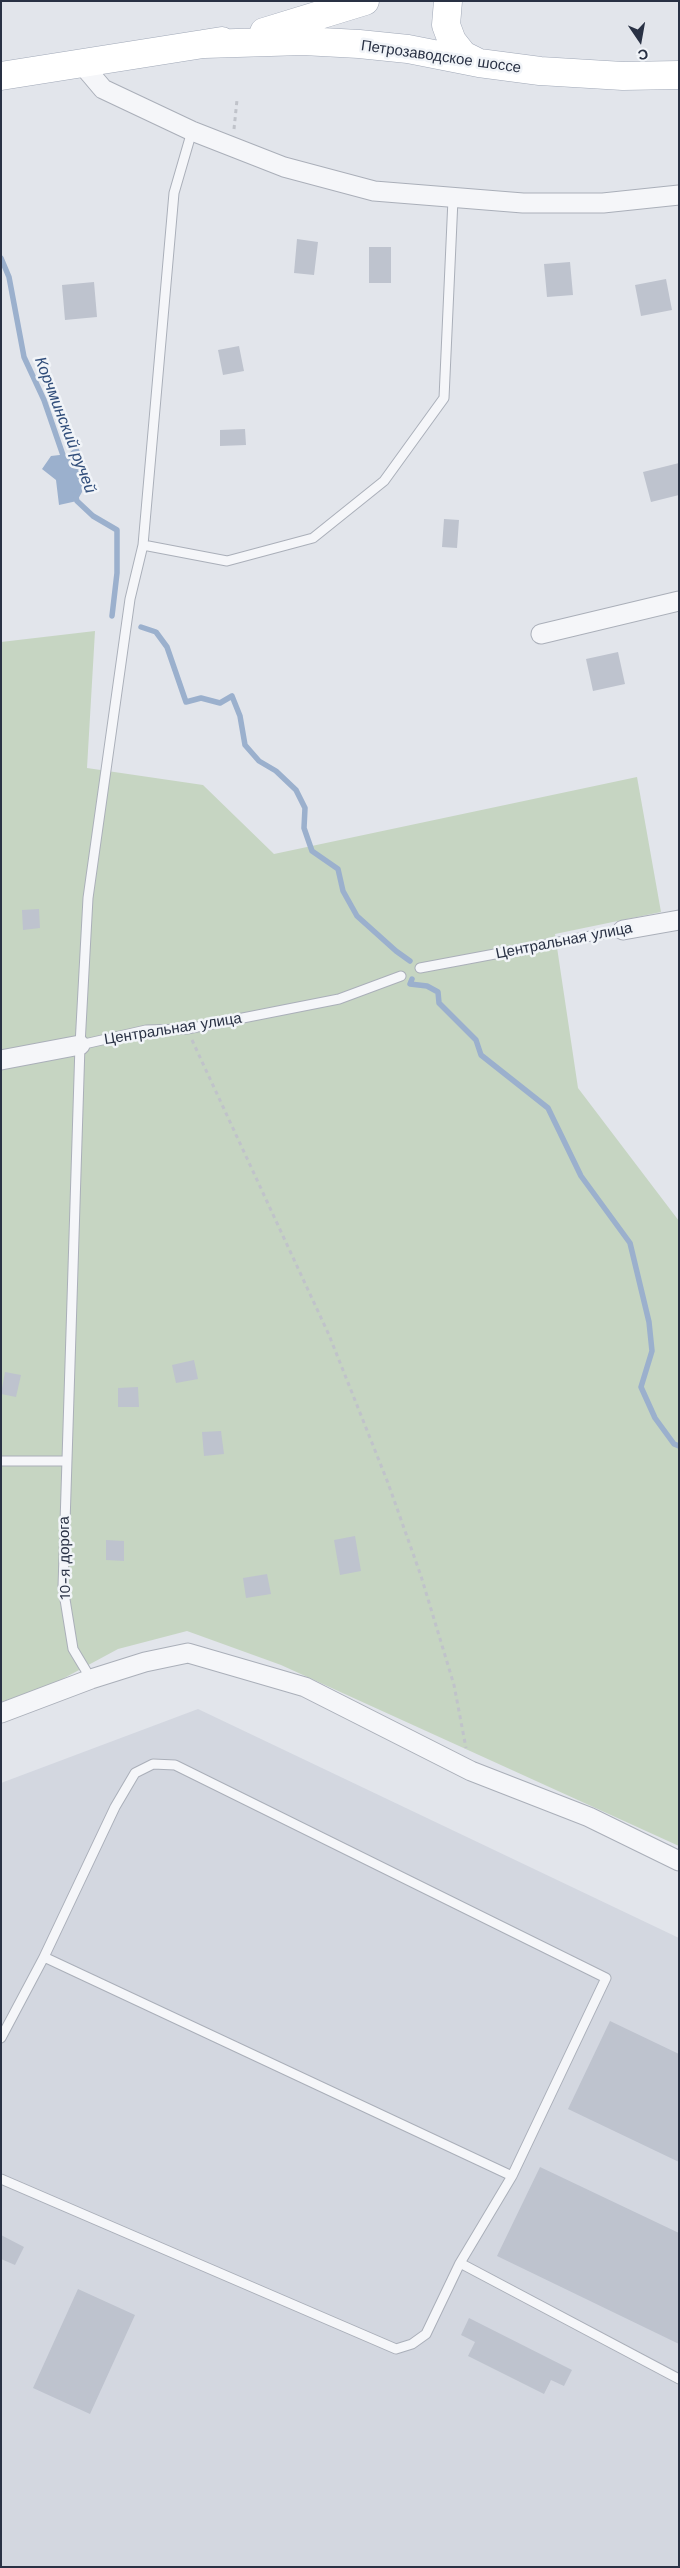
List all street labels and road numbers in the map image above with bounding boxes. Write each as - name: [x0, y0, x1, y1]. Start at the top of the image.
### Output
- street label: Петрозаводское шоссе: [360, 37, 522, 77]
- street label: Центральная улица: [494, 919, 634, 963]
- street label: Центральная улица: [103, 1009, 243, 1049]
- street label: 10-я дорога: [55, 1516, 75, 1600]

